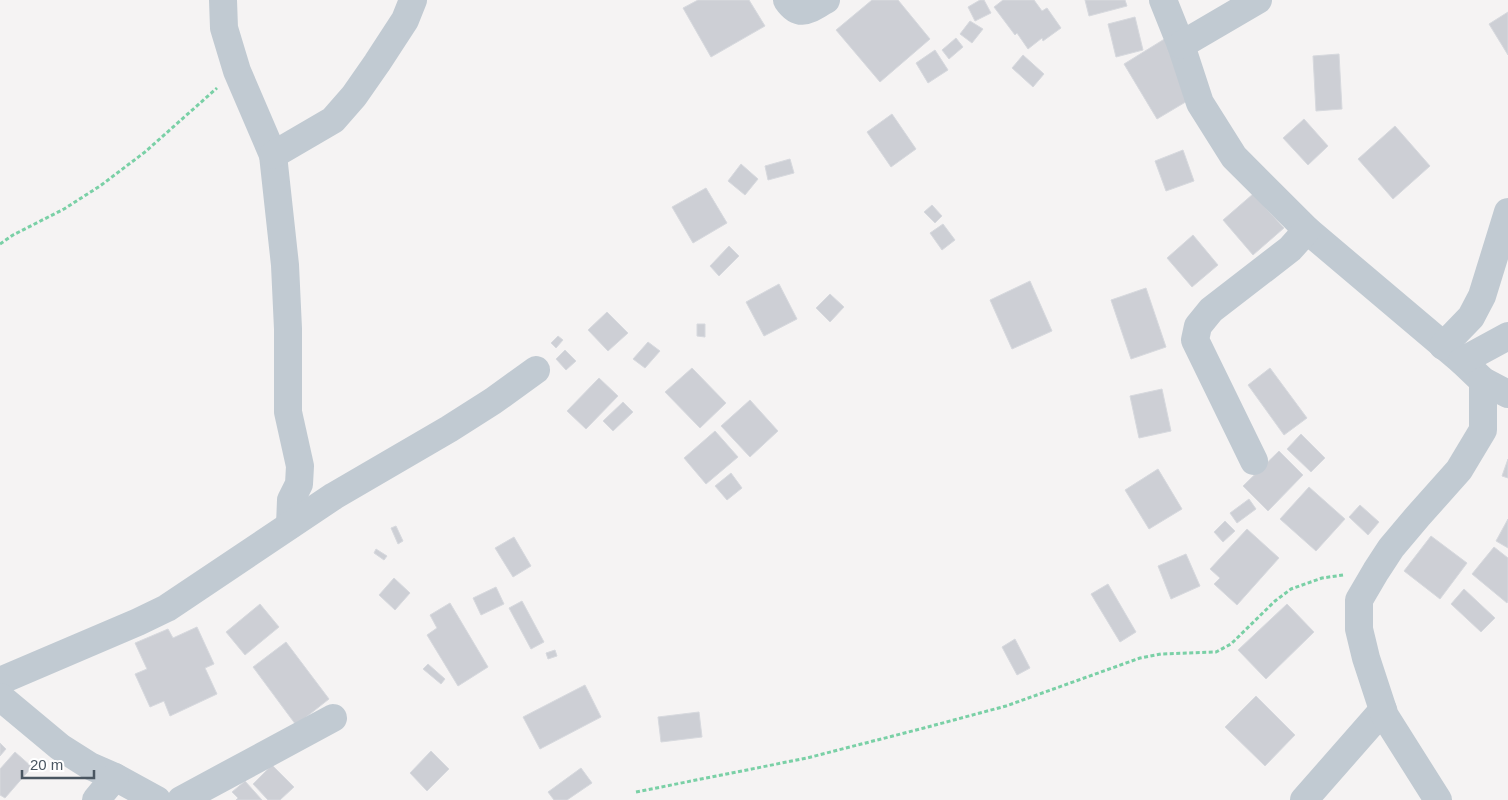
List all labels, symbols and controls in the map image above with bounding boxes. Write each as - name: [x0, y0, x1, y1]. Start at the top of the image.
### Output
- scale bar: [22, 748, 95, 780]
- text: 20 m: [30, 756, 63, 773]

